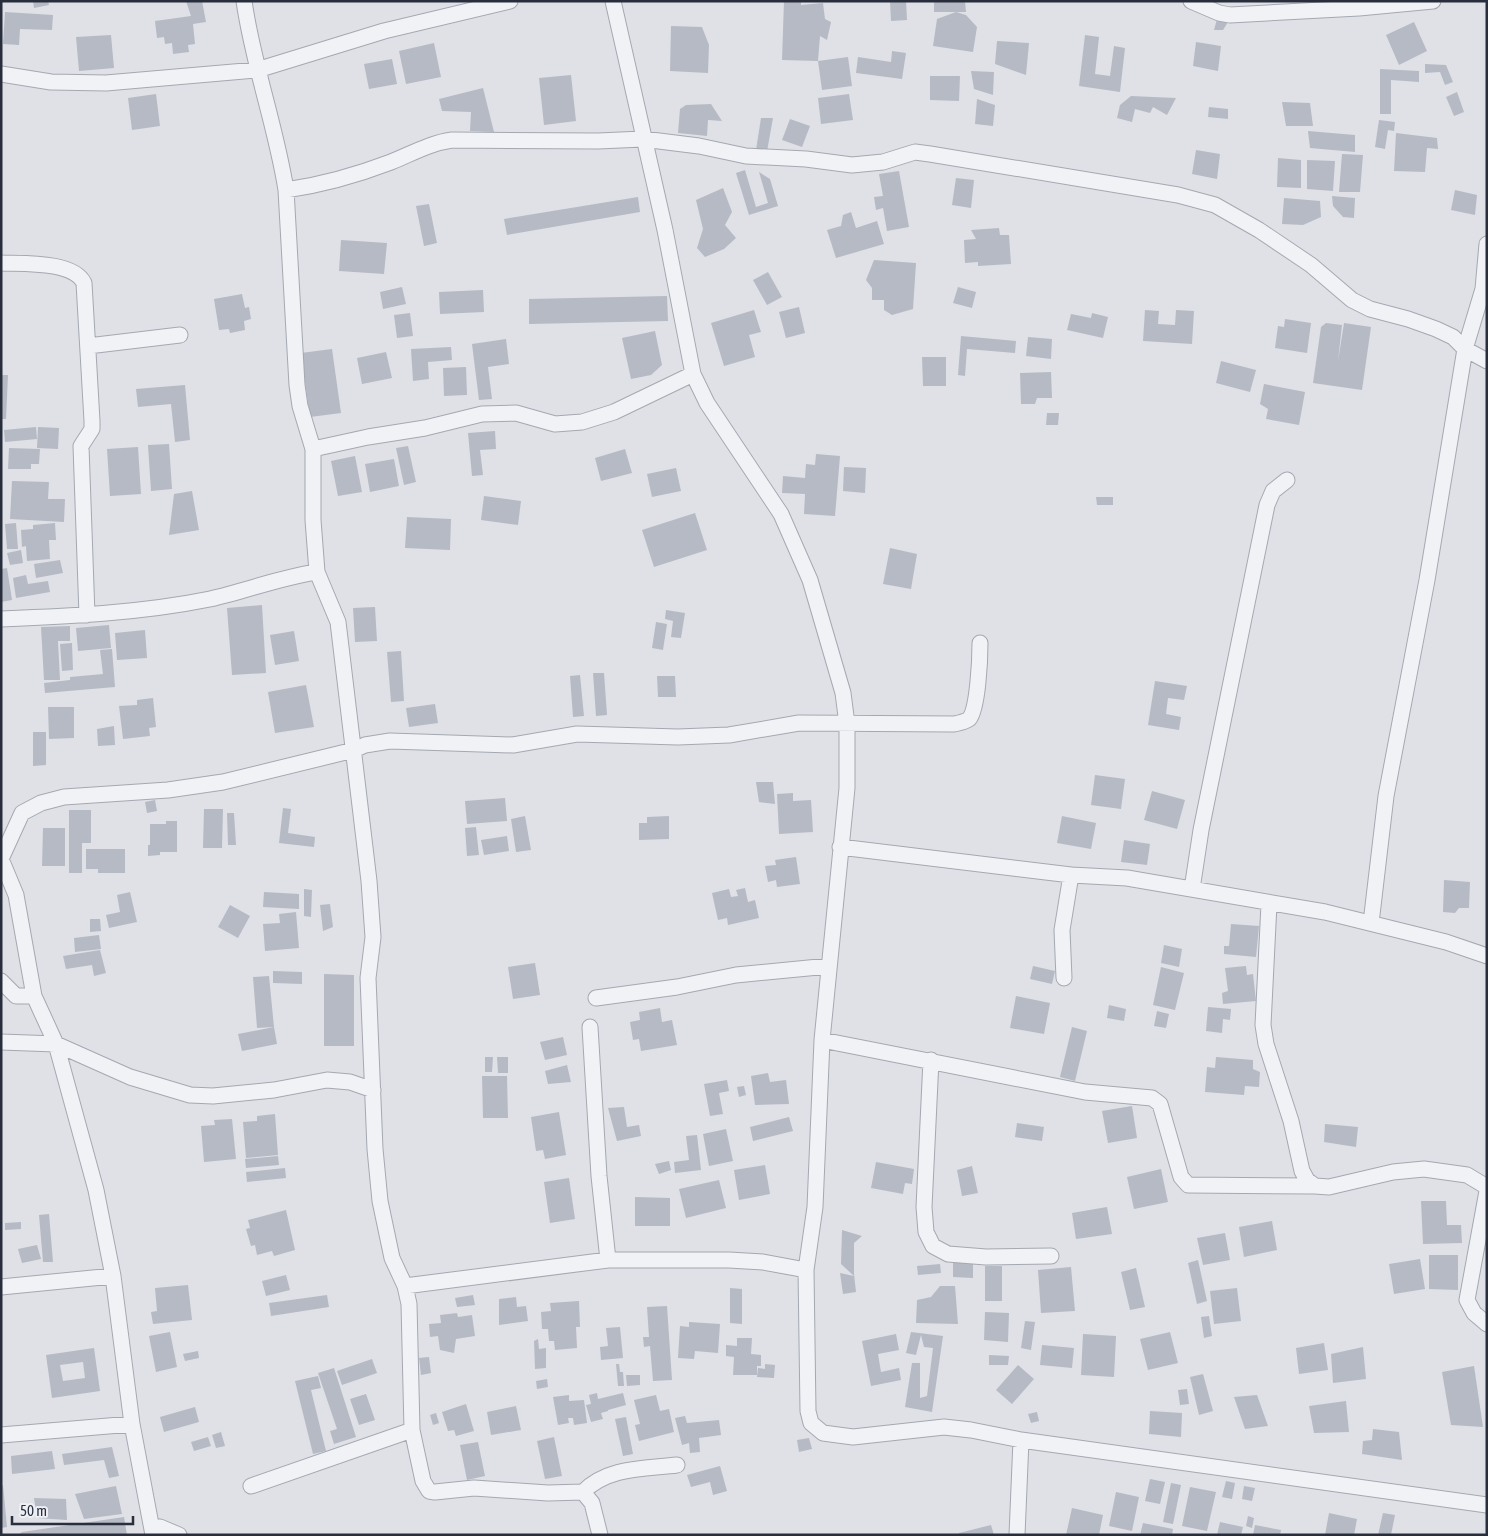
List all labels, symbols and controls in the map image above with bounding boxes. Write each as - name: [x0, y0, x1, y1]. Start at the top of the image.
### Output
- scale bar: [12, 1494, 134, 1526]
- text: 50 m: [20, 1502, 47, 1519]

